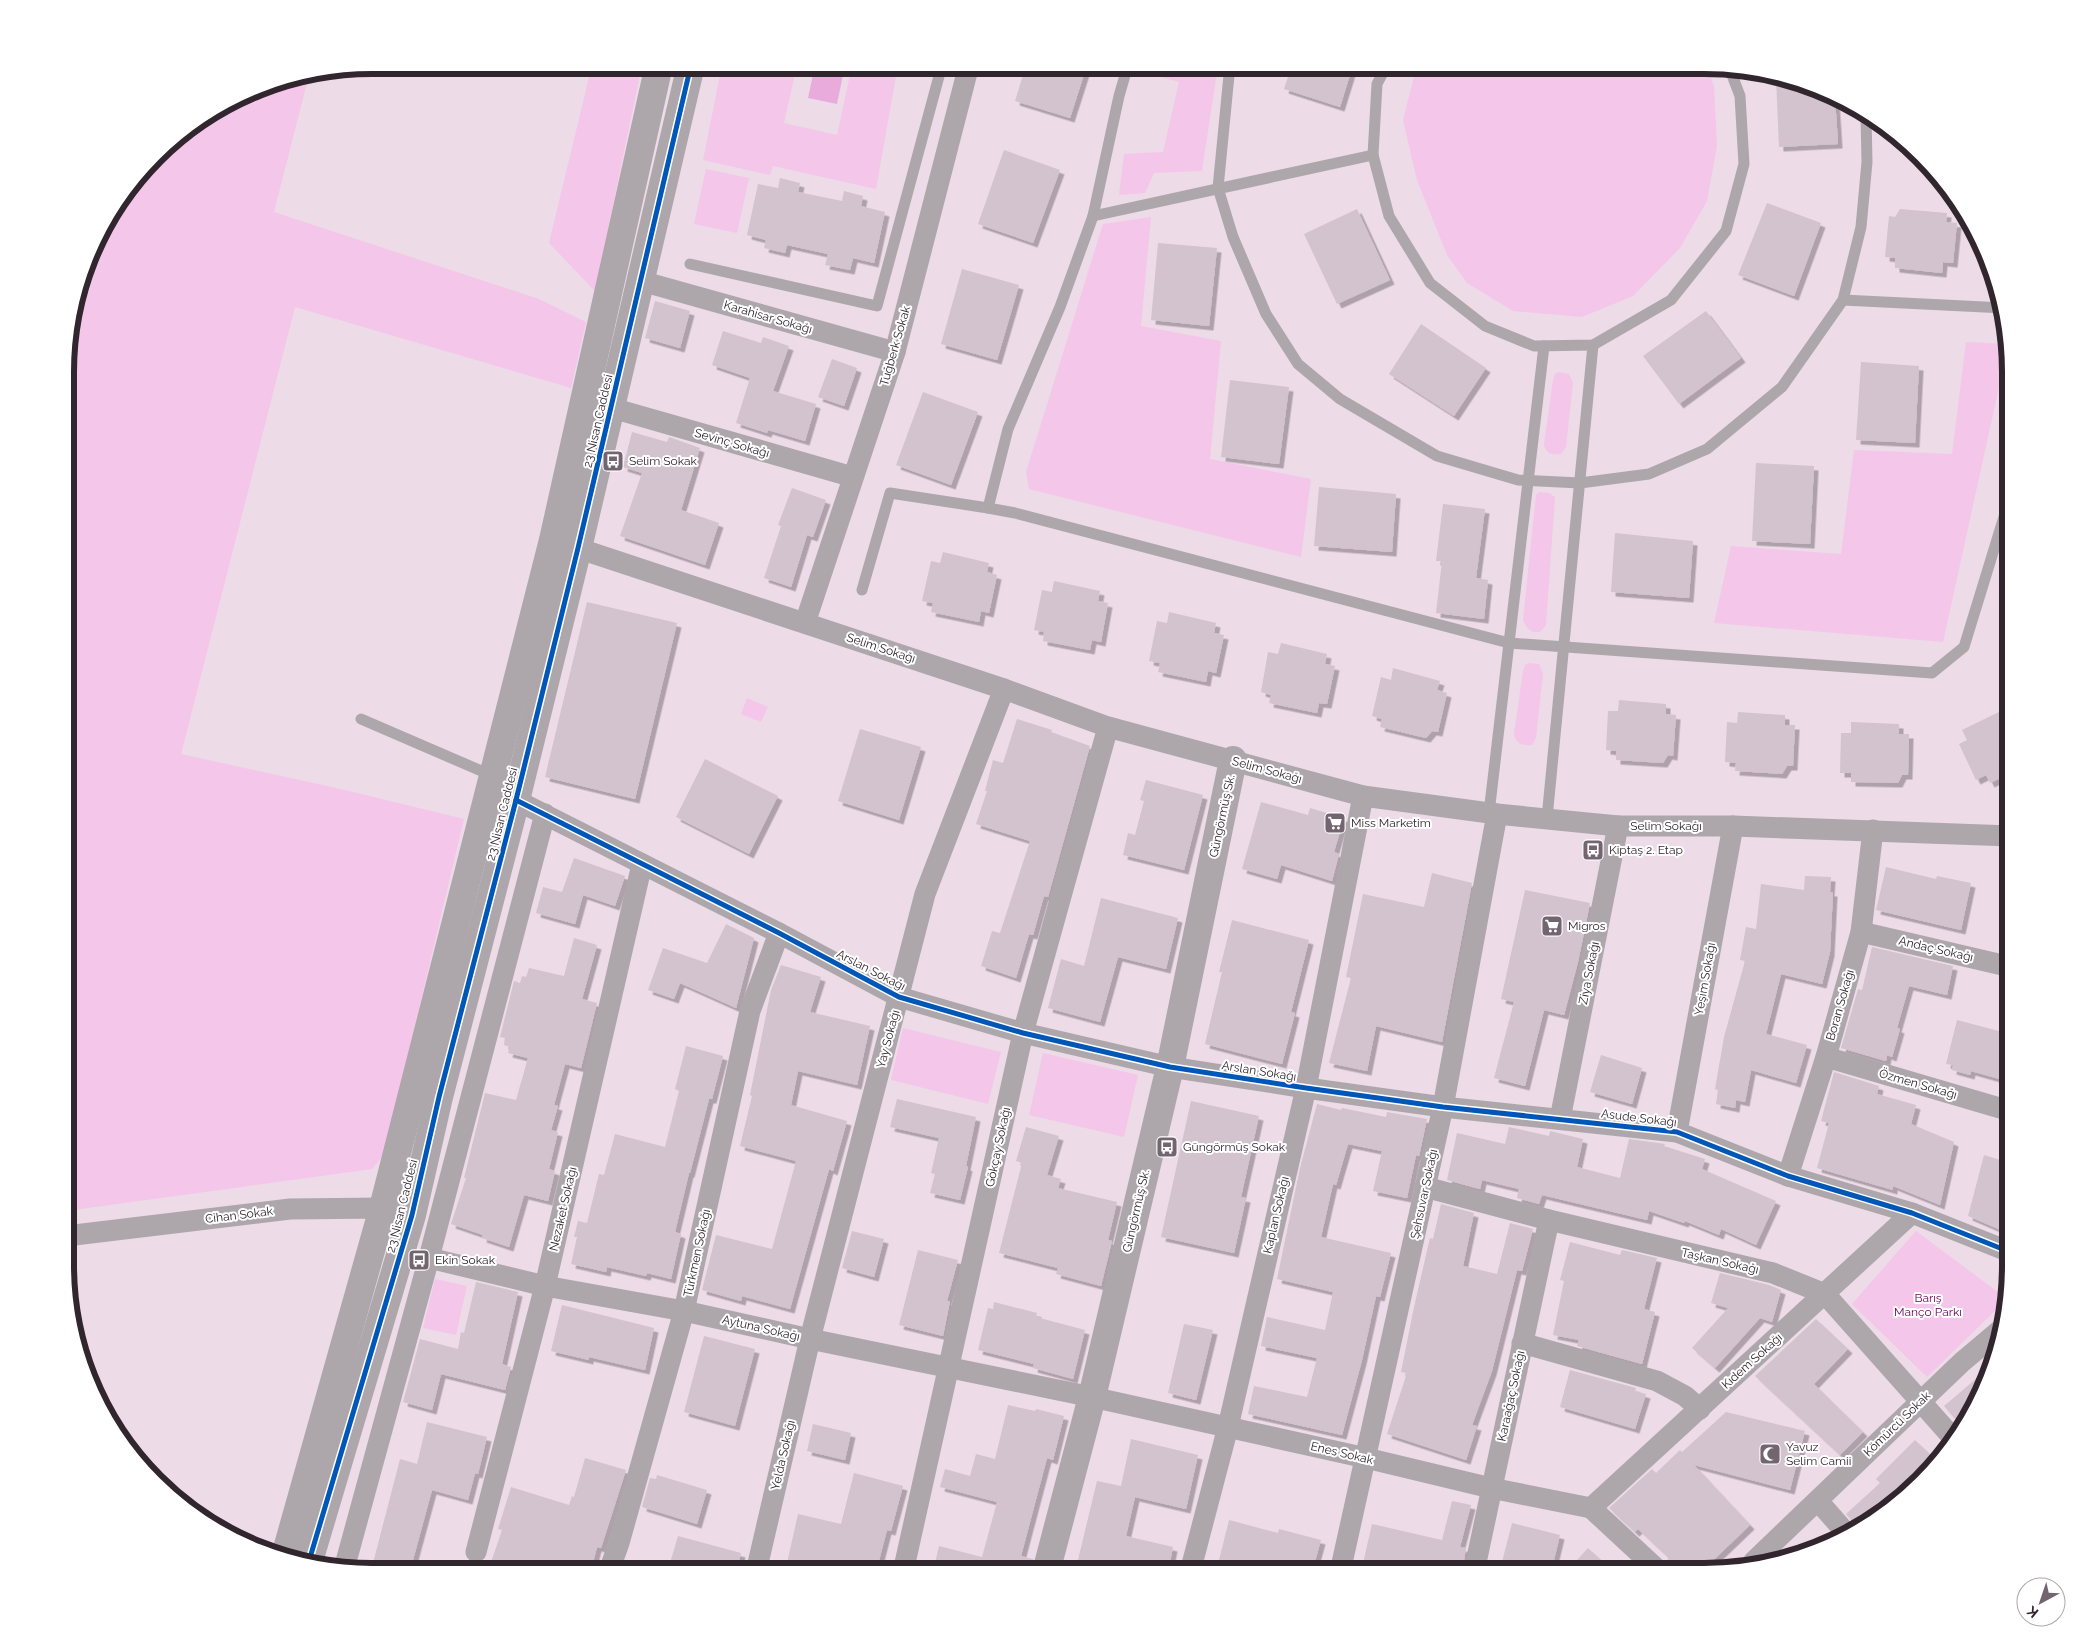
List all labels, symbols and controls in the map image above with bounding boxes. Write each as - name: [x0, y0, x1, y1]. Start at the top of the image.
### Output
- street label: Karahisar Sokağı: [722, 298, 814, 336]
- street label: Tuğberk Sokak: [877, 304, 913, 388]
- street label: 23 Nisan Caddesi: [580, 373, 616, 469]
- street label: Sevinç Sokağı: [693, 426, 771, 460]
- bus stop icon: Selim Sokak: [601, 449, 625, 473]
- place label: Selim Sokak: [629, 454, 698, 468]
- street label: Selim Sokağı: [845, 630, 917, 666]
- street label: Selim Sokağı: [1231, 754, 1303, 786]
- street label: 23 Nisan Caddesi: [484, 766, 520, 862]
- street label: Güngörmüş Sk.: [1206, 773, 1238, 859]
- supermarket icon: Miss Marketim: [1323, 811, 1347, 835]
- place label: Miss Marketim: [1351, 816, 1431, 830]
- street label: Selim Sokağı: [1630, 819, 1702, 833]
- bus stop icon: Kiptaş 2. Etap: [1581, 838, 1605, 862]
- place label: Kiptaş 2. Etap: [1609, 843, 1683, 857]
- supermarket icon: Migros: [1540, 914, 1564, 938]
- place label: Migros: [1568, 919, 1606, 933]
- street label: Andaç Sokağı: [1897, 934, 1975, 964]
- street label: Ziya Sokağı: [1576, 941, 1602, 1005]
- street label: Yeşim Sokağı: [1692, 942, 1718, 1016]
- street label: Arslan Sokağı: [834, 947, 908, 993]
- street label: Boran Sokağı: [1823, 968, 1857, 1042]
- street label: Yay Sokağı: [874, 1008, 902, 1070]
- street label: Arslan Sokağı: [1221, 1058, 1297, 1084]
- street label: Özmen Sokağı: [1877, 1066, 1959, 1102]
- street label: Gökçay Sokağı: [983, 1106, 1013, 1188]
- street label: Asude Sokağı: [1600, 1106, 1678, 1130]
- bus stop icon: Güngörmüş Sokak: [1155, 1135, 1179, 1159]
- place label: Güngörmüş Sokak: [1183, 1140, 1286, 1154]
- street label: Şehsuvar Sokağı: [1408, 1148, 1440, 1240]
- street label: 23 Nisan Caddesi: [384, 1158, 420, 1254]
- street label: Nezaket Sokağı: [547, 1166, 579, 1252]
- street label: Güngörmüş Sk.: [1120, 1168, 1152, 1254]
- street label: Kaplan Sokağı: [1260, 1175, 1292, 1255]
- street label: Cihan Sokak: [204, 1204, 274, 1226]
- street label: Türkmen Sokağı: [681, 1208, 713, 1298]
- street label: Taşkan Sokağı: [1680, 1245, 1760, 1277]
- bus stop icon: Ekin Sokak: [407, 1248, 431, 1272]
- place label: Ekin Sokak: [435, 1253, 496, 1267]
- park label: Barış Manço Parkı: [1894, 1291, 1962, 1319]
- street label: Aytuna Sokağı: [721, 1312, 801, 1344]
- street label: Kıdem Sokağı: [1719, 1330, 1785, 1392]
- street label: Karaağaç Sokağı: [1495, 1349, 1527, 1443]
- street label: Kömürcü Sokak: [1861, 1388, 1934, 1459]
- street label: Yelda Sokağı: [768, 1419, 798, 1491]
- street label: Enes Sokak: [1309, 1439, 1375, 1467]
- place label: Yavuz Selim Camii: [1786, 1440, 1851, 1468]
- mosque icon: Yavuz Selim Camii: [1758, 1442, 1782, 1466]
- north arrow: [2016, 1577, 2066, 1627]
- text: K: [2023, 1602, 2041, 1621]

